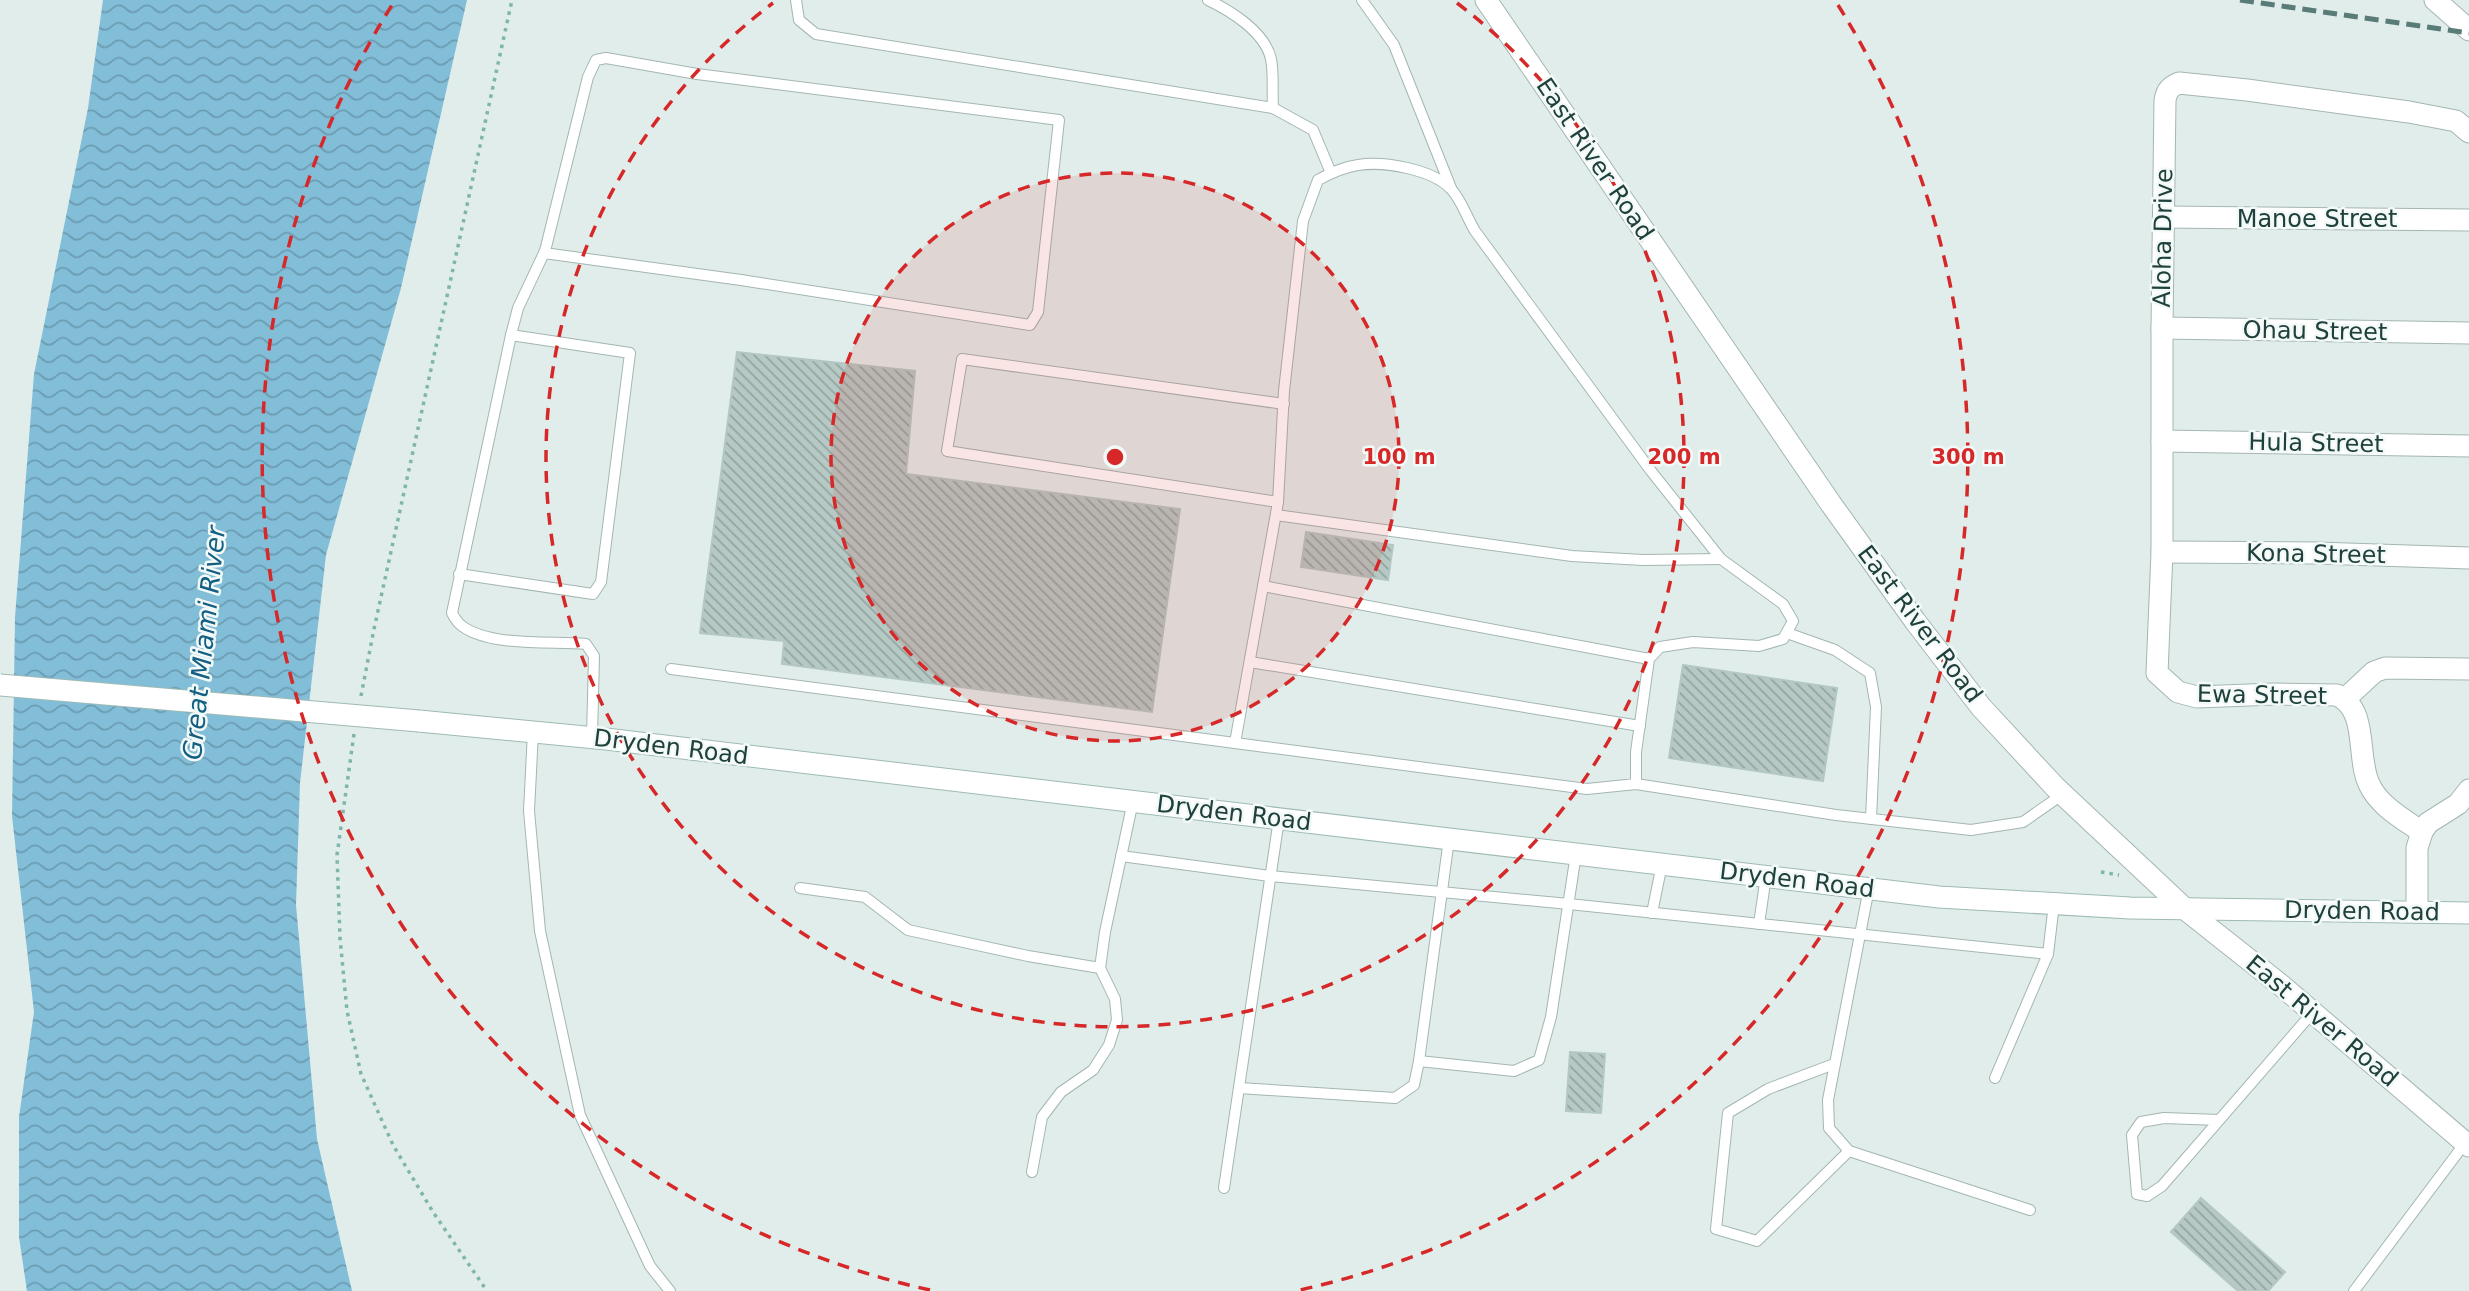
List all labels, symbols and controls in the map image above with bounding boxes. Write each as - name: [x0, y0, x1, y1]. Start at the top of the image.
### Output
- street label: East River Road: [1530, 73, 1660, 245]
- street label: Aloha Drive: [2148, 168, 2178, 308]
- street label: Manoe Street: [2237, 205, 2397, 233]
- street label: Ohau Street: [2242, 316, 2388, 346]
- street label: Hula Street: [2248, 428, 2384, 458]
- centre of rings: [1103, 445, 1127, 469]
- text: 100 m: [1362, 445, 1436, 469]
- text: 200 m: [1647, 445, 1721, 469]
- text: 300 m: [1931, 445, 2005, 469]
- water label: Great Miami River: [177, 522, 231, 761]
- street label: Kona Street: [2246, 539, 2386, 569]
- street label: East River Road: [1852, 540, 1988, 708]
- street label: Ewa Street: [2197, 680, 2327, 710]
- street label: Dryden Road: [592, 724, 750, 770]
- street label: Dryden Road: [1155, 790, 1313, 836]
- street label: Dryden Road: [1718, 857, 1876, 903]
- street label: Dryden Road: [2284, 896, 2440, 926]
- street label: East River Road: [2240, 949, 2404, 1093]

